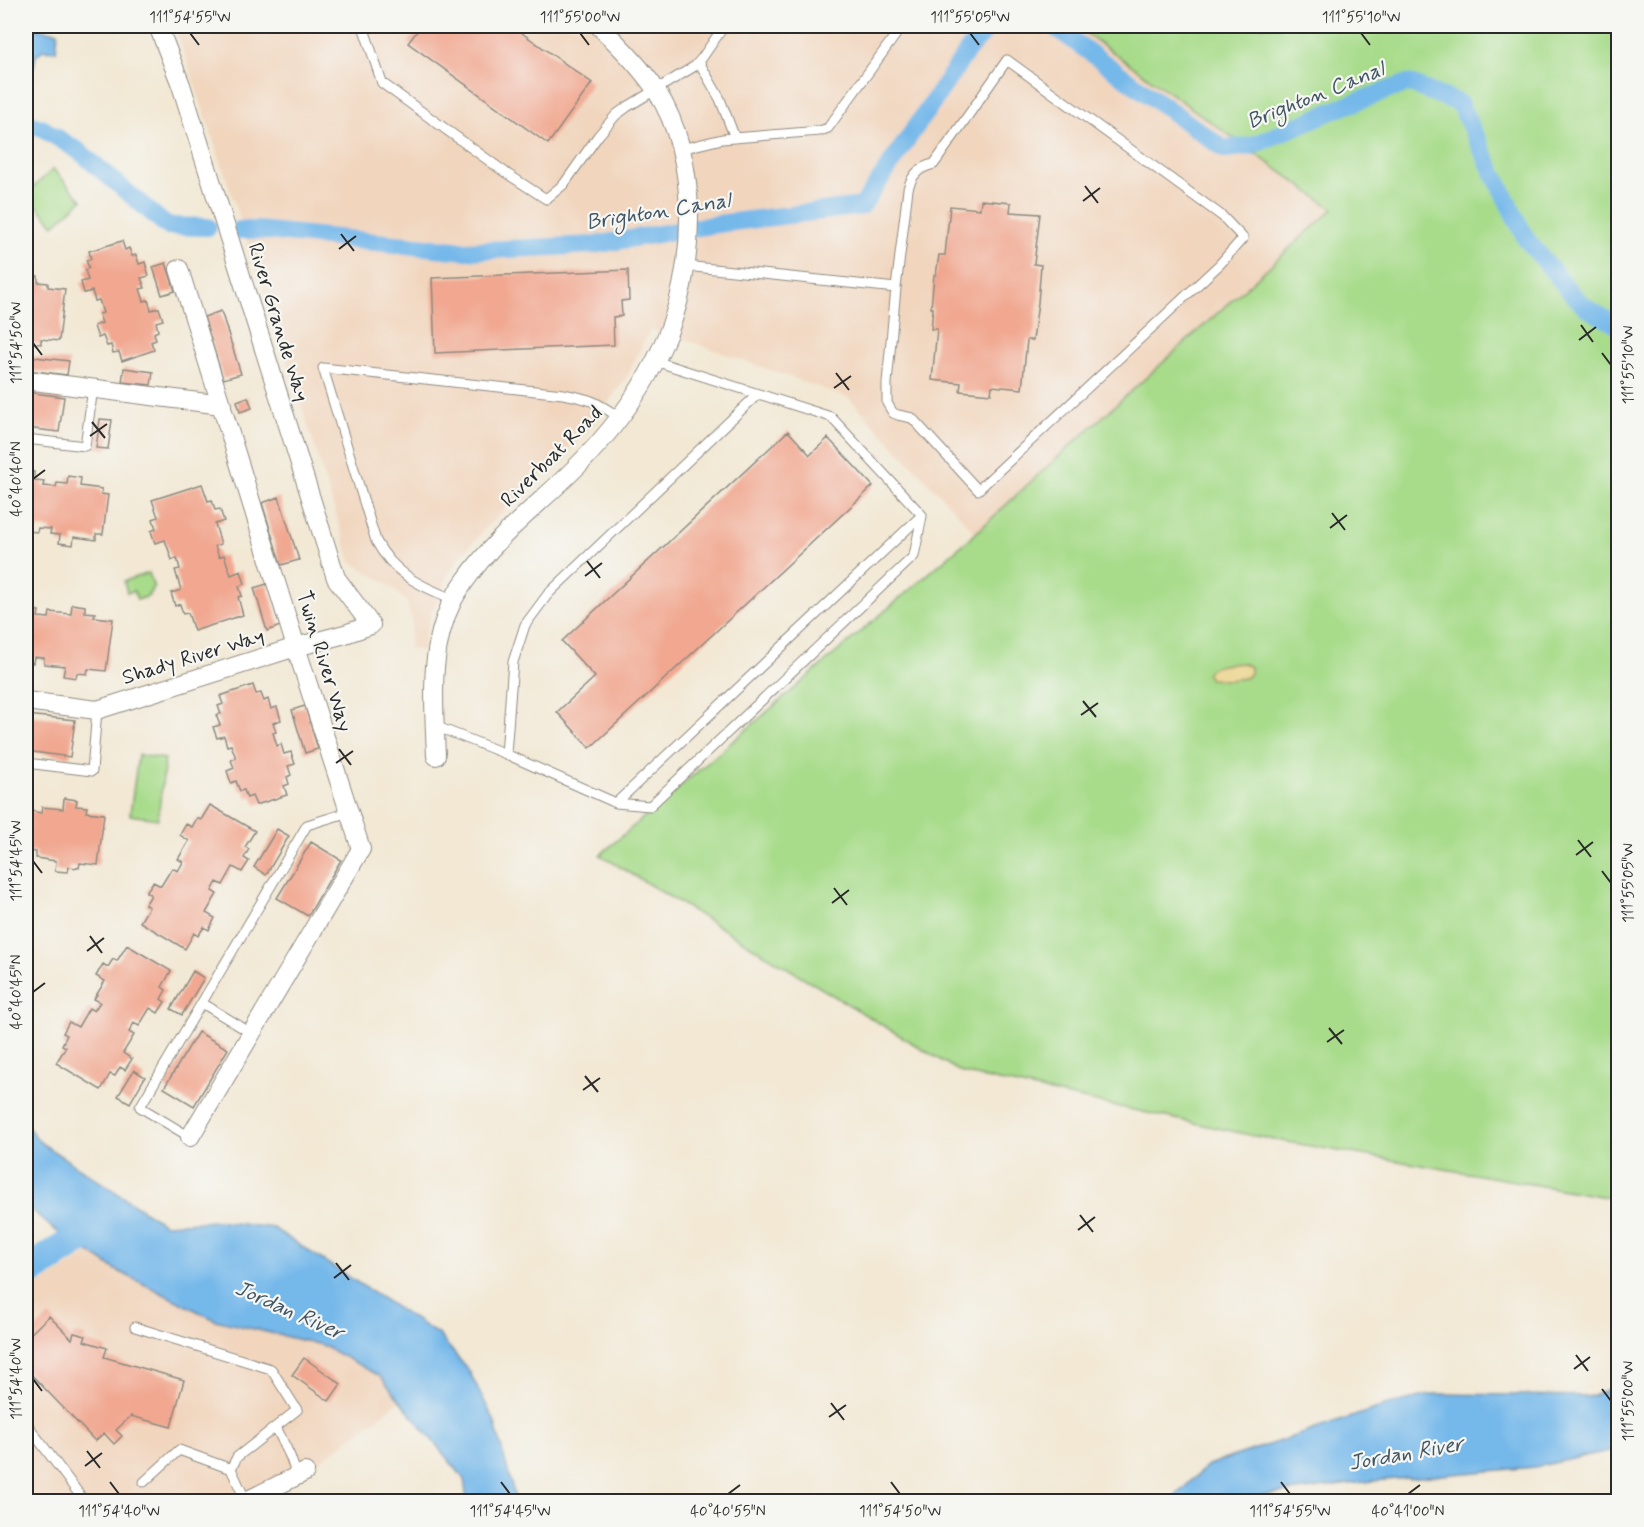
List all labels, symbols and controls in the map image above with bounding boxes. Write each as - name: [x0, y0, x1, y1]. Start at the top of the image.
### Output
- text: 111°54'55"W: [149, 8, 231, 28]
- text: 111°55'00"W: [540, 8, 620, 28]
- text: 111°55'05"W: [930, 8, 1010, 28]
- text: 111°55'10"W: [1322, 8, 1400, 28]
- water label: Brighton Canal: [1243, 55, 1392, 138]
- water label: Brighton Canal: [584, 186, 735, 239]
- street label: River Grande Way: [241, 239, 316, 405]
- text: 111°54'50"W: [7, 302, 27, 384]
- text: 111°55'10"W: [1619, 326, 1639, 404]
- street label: Riverboat Road: [495, 400, 609, 514]
- text: 40°40'40"N: [7, 441, 27, 517]
- street label: Twin River Way: [289, 587, 359, 735]
- street label: Shady River Way: [119, 622, 268, 692]
- text: 111°54'45"W: [7, 820, 27, 902]
- text: 111°55'05"W: [1619, 843, 1639, 923]
- text: 40°40'45"N: [7, 954, 27, 1030]
- water label: Jordan River: [230, 1274, 350, 1348]
- text: 111°54'40"W: [7, 1338, 27, 1420]
- text: 111°55'00"W: [1619, 1361, 1639, 1441]
- water label: Jordan River: [1347, 1430, 1469, 1478]
- text: 111°54'40"W: [78, 1502, 160, 1522]
- text: 111°54'45"W: [469, 1502, 551, 1522]
- text: 40°40'55"N: [690, 1502, 766, 1522]
- text: 111°54'50"W: [859, 1502, 941, 1522]
- text: 111°54'55"W: [1249, 1502, 1331, 1522]
- text: 40°41'00"N: [1371, 1502, 1445, 1522]

